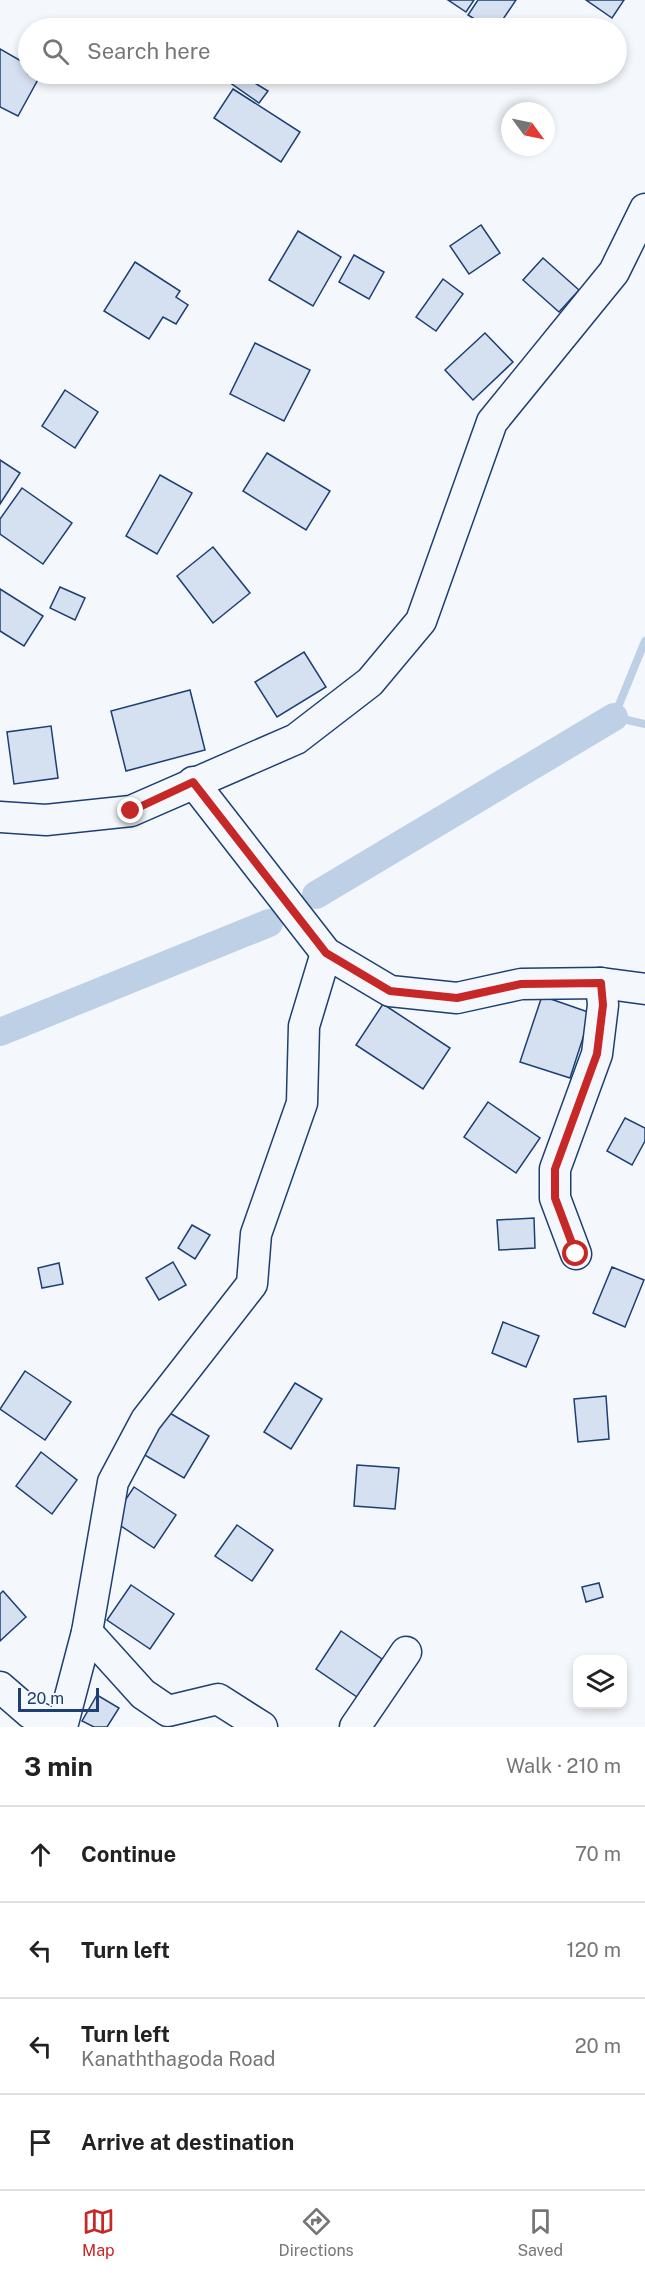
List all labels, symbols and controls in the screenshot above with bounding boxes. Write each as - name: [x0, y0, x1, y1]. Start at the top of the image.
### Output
- search box: [18, 18, 627, 84]
- icon: search: [39, 35, 72, 68]
- text: Search here: [87, 38, 211, 64]
- north arrow: [501, 102, 555, 156]
- route end: [117, 797, 143, 823]
- route start: [562, 1240, 588, 1266]
- map controls: [573, 1655, 627, 1709]
- button: layers: [573, 1655, 627, 1709]
- scale bar: [18, 1685, 99, 1712]
- text: 20 m: [27, 1689, 64, 1708]
- text: 3 min: [24, 1751, 93, 1782]
- text: Walk · 210 m: [506, 1754, 621, 1778]
- icon: ahead: [24, 1838, 57, 1871]
- text: Continue: [81, 1841, 176, 1867]
- text: 70 m: [575, 1842, 621, 1866]
- icon: left: [24, 1934, 57, 1967]
- text: Turn left: [81, 1937, 170, 1963]
- text: 120 m: [567, 1938, 621, 1962]
- text: Turn left: [81, 2021, 170, 2047]
- icon: left: [24, 2030, 57, 2063]
- text: 20 m: [575, 2034, 621, 2058]
- text: Kanaththagoda Road: [81, 2047, 276, 2071]
- icon: arrive: [24, 2126, 57, 2159]
- text: Arrive at destination: [81, 2129, 294, 2155]
- tab: Map: [82, 2205, 115, 2260]
- tab: Directions: [279, 2205, 354, 2260]
- tab: Saved: [517, 2205, 563, 2260]

